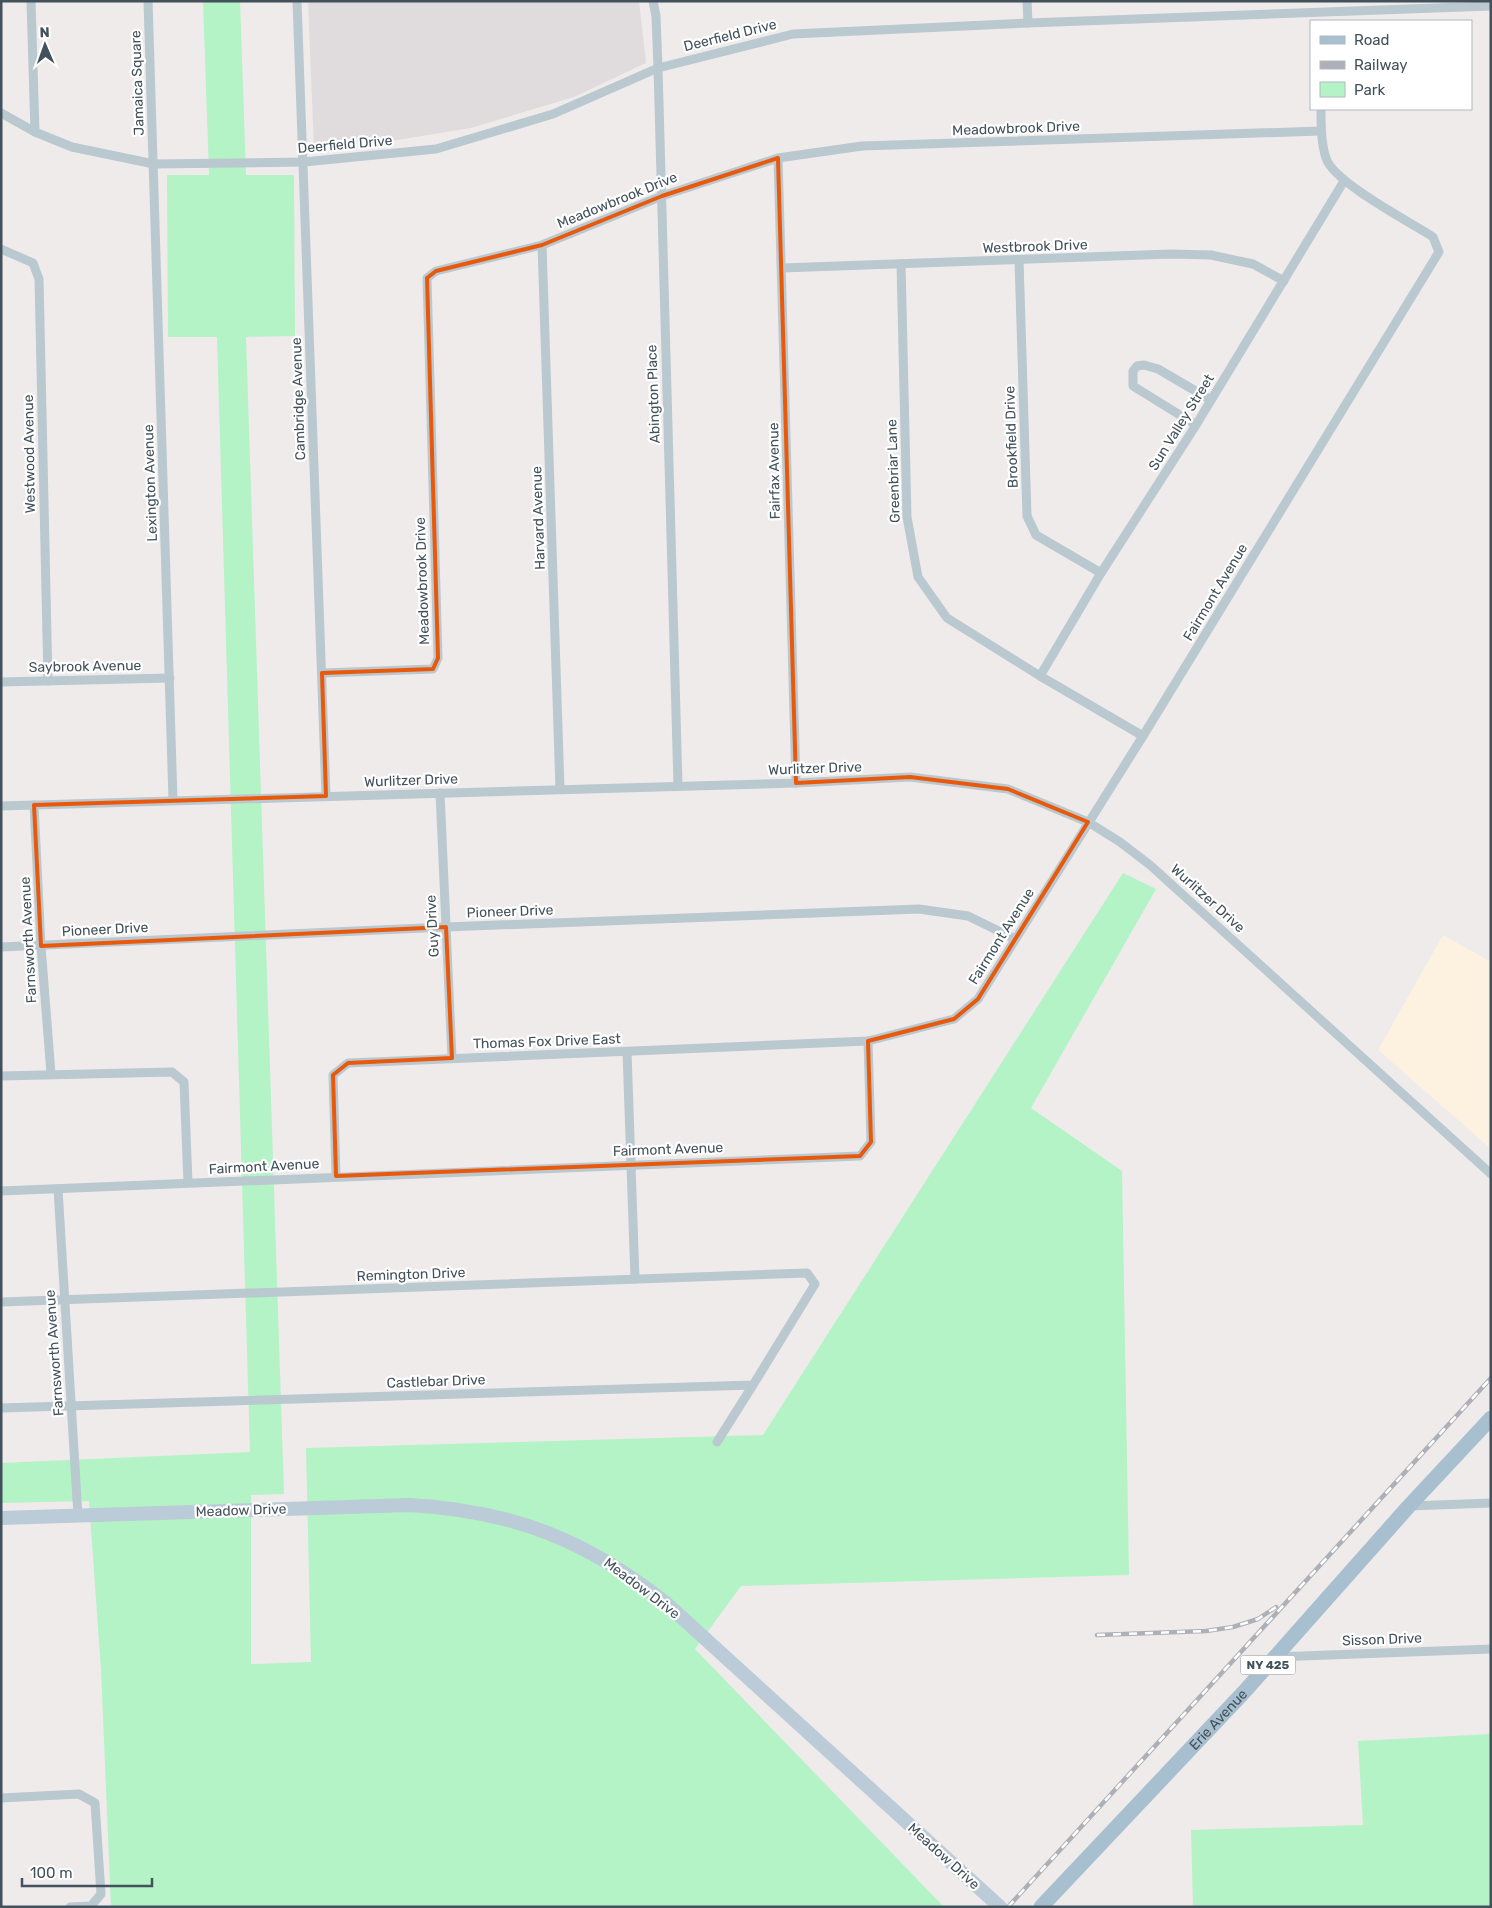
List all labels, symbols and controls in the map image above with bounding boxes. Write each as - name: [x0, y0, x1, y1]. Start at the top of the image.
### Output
- street label: Deerfield Drive: [682, 16, 778, 55]
- north arrow: [20, 20, 70, 70]
- legend: [1310, 20, 1472, 110]
- text: N: [39, 24, 50, 41]
- street label: Jamaica Square: [127, 30, 148, 136]
- text: Road: [1354, 31, 1390, 49]
- text: Railway: [1354, 56, 1408, 74]
- text: Park: [1354, 81, 1385, 99]
- street label: Meadowbrook Drive: [952, 118, 1080, 139]
- street label: Deerfield Drive: [297, 132, 393, 157]
- street label: Meadowbrook Drive: [555, 169, 680, 232]
- street label: Westbrook Drive: [982, 236, 1088, 257]
- street label: Cambridge Avenue: [288, 337, 309, 461]
- street label: Abington Place: [643, 344, 664, 444]
- street label: Sun Valley Street: [1145, 371, 1218, 474]
- street label: Brookfield Drive: [1001, 385, 1022, 488]
- street label: Westwood Avenue: [20, 394, 39, 514]
- street label: Greenbriar Lane: [883, 419, 904, 523]
- street label: Fairfax Avenue: [765, 422, 784, 520]
- street label: Lexington Avenue: [140, 424, 161, 542]
- street label: Harvard Avenue: [528, 466, 549, 570]
- street label: Meadowbrook Drive: [412, 517, 433, 645]
- street label: Fairmont Avenue: [1180, 540, 1251, 644]
- street label: Saybrook Avenue: [28, 657, 142, 676]
- street label: Wurlitzer Drive: [768, 758, 862, 779]
- street label: Wurlitzer Drive: [364, 770, 458, 791]
- street label: Wurlitzer Drive: [1167, 861, 1248, 936]
- street label: Farnsworth Avenue: [17, 876, 40, 1004]
- street label: Fairmont Avenue: [965, 885, 1038, 988]
- street label: Guy Drive: [422, 894, 443, 958]
- street label: Pioneer Drive: [466, 901, 554, 922]
- street label: Pioneer Drive: [61, 919, 149, 940]
- street label: Thomas Fox Drive East: [473, 1030, 622, 1053]
- street label: Fairmont Avenue: [612, 1139, 724, 1160]
- street label: Fairmont Avenue: [208, 1155, 320, 1178]
- street label: Remington Drive: [356, 1264, 466, 1285]
- street label: Farnsworth Avenue: [42, 1289, 67, 1417]
- street label: Castlebar Drive: [386, 1371, 486, 1392]
- street label: Meadow Drive: [195, 1500, 287, 1521]
- street label: Meadow Drive: [600, 1554, 683, 1623]
- street label: Sisson Drive: [1342, 1630, 1422, 1649]
- road number: NY 425: [1240, 1656, 1296, 1674]
- street label: Erie Avenue: [1186, 1686, 1251, 1754]
- street label: Meadow Drive: [904, 1820, 983, 1893]
- scale bar: [22, 1856, 152, 1888]
- text: 100 m: [30, 1864, 72, 1882]

